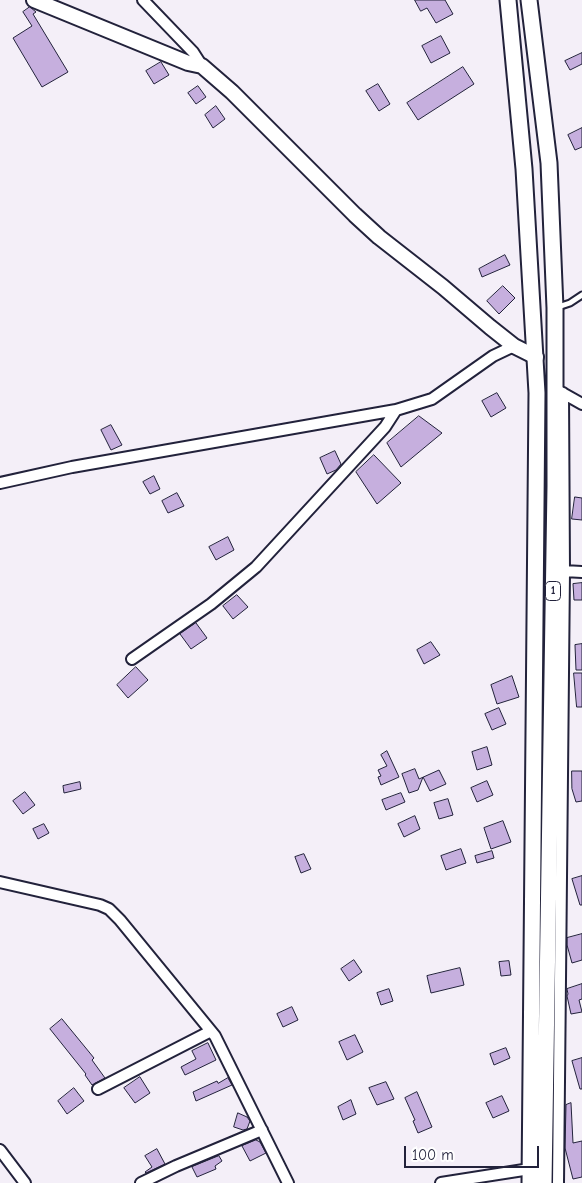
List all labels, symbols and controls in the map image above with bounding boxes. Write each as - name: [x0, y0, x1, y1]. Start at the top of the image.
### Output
- road number: 1: [546, 582, 560, 600]
- scale bar: [407, 1136, 542, 1168]
- text: 100 m: [412, 1146, 454, 1164]

